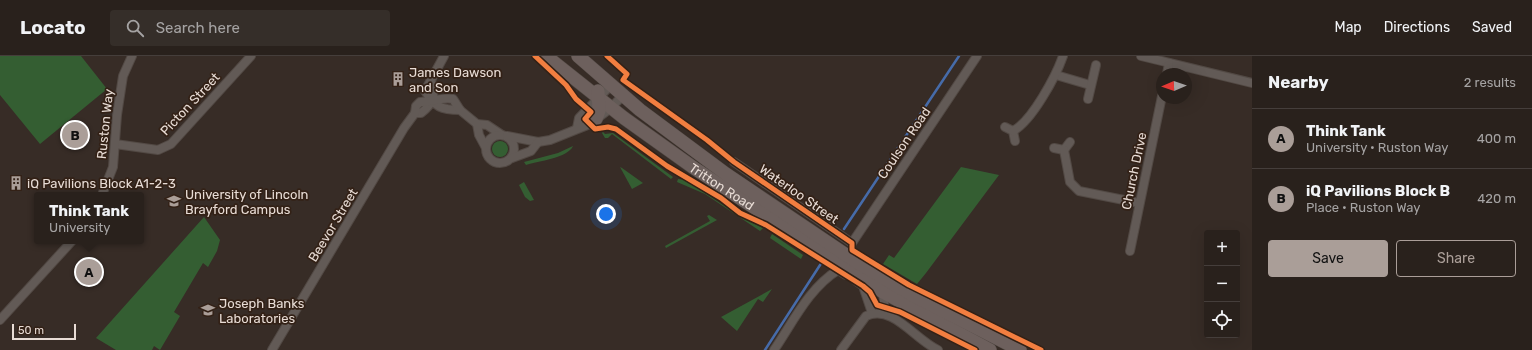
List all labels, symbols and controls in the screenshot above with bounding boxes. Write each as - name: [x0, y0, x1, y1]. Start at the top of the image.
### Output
- search box: [110, 10, 390, 46]
- text: Locato: [20, 16, 86, 39]
- icon: search: [124, 17, 146, 39]
- text: Search here: [156, 19, 240, 37]
- text: Map: [1335, 19, 1362, 36]
- text: Directions: [1384, 19, 1450, 36]
- text: Saved: [1472, 19, 1512, 36]
- place label: James Dawson and Son: [409, 65, 501, 95]
- north arrow: [1156, 68, 1192, 104]
- street label: Picton Street: [157, 70, 223, 138]
- building icon: James Dawson and Son: [390, 71, 406, 87]
- text: Nearby: [1268, 72, 1329, 92]
- text: 2 results: [1464, 75, 1516, 90]
- street label: Ruston Way: [94, 88, 116, 160]
- street label: Coulson Road: [875, 104, 933, 182]
- pin: B: [62, 120, 88, 150]
- text: Think Tank: [1306, 122, 1386, 140]
- street label: Church Drive: [1118, 131, 1150, 211]
- text: A: [1276, 131, 1286, 146]
- text: 400 m: [1477, 131, 1516, 146]
- text: University · Ruston Way: [1306, 140, 1448, 155]
- street label: Tritton Road: [687, 160, 757, 213]
- street label: Waterloo Street: [756, 161, 842, 227]
- building icon: iQ Pavilions Block A1-2-3: [8, 175, 24, 191]
- place label: iQ Pavilions Block A1-2-3: [27, 176, 176, 191]
- text: iQ Pavilions Block B: [1306, 182, 1450, 200]
- street label: Beevor Street: [305, 186, 361, 264]
- place label: University of Lincoln Brayford Campus: [185, 187, 309, 217]
- text: B: [1276, 191, 1286, 206]
- text: 420 m: [1477, 191, 1516, 206]
- popup: [34, 192, 144, 244]
- school or university icon: University of Lincoln Brayford Campus: [166, 193, 182, 209]
- text: Place · Ruston Way: [1306, 200, 1421, 215]
- text: Think Tank: [49, 202, 129, 220]
- your location: [596, 204, 616, 224]
- text: University: [49, 220, 110, 235]
- map controls: [1204, 230, 1240, 338]
- button: +: [1204, 230, 1240, 266]
- button: Save: [1268, 240, 1388, 277]
- button: Share: [1396, 240, 1516, 277]
- pin: A: [76, 257, 102, 287]
- button: −: [1204, 266, 1240, 302]
- place label: Joseph Banks Laboratories: [219, 296, 305, 326]
- school or university icon: Joseph Banks Laboratories: [200, 302, 216, 318]
- button: locate: [1204, 302, 1240, 338]
- scale bar: [12, 322, 76, 341]
- text: 50 m: [18, 324, 44, 337]

